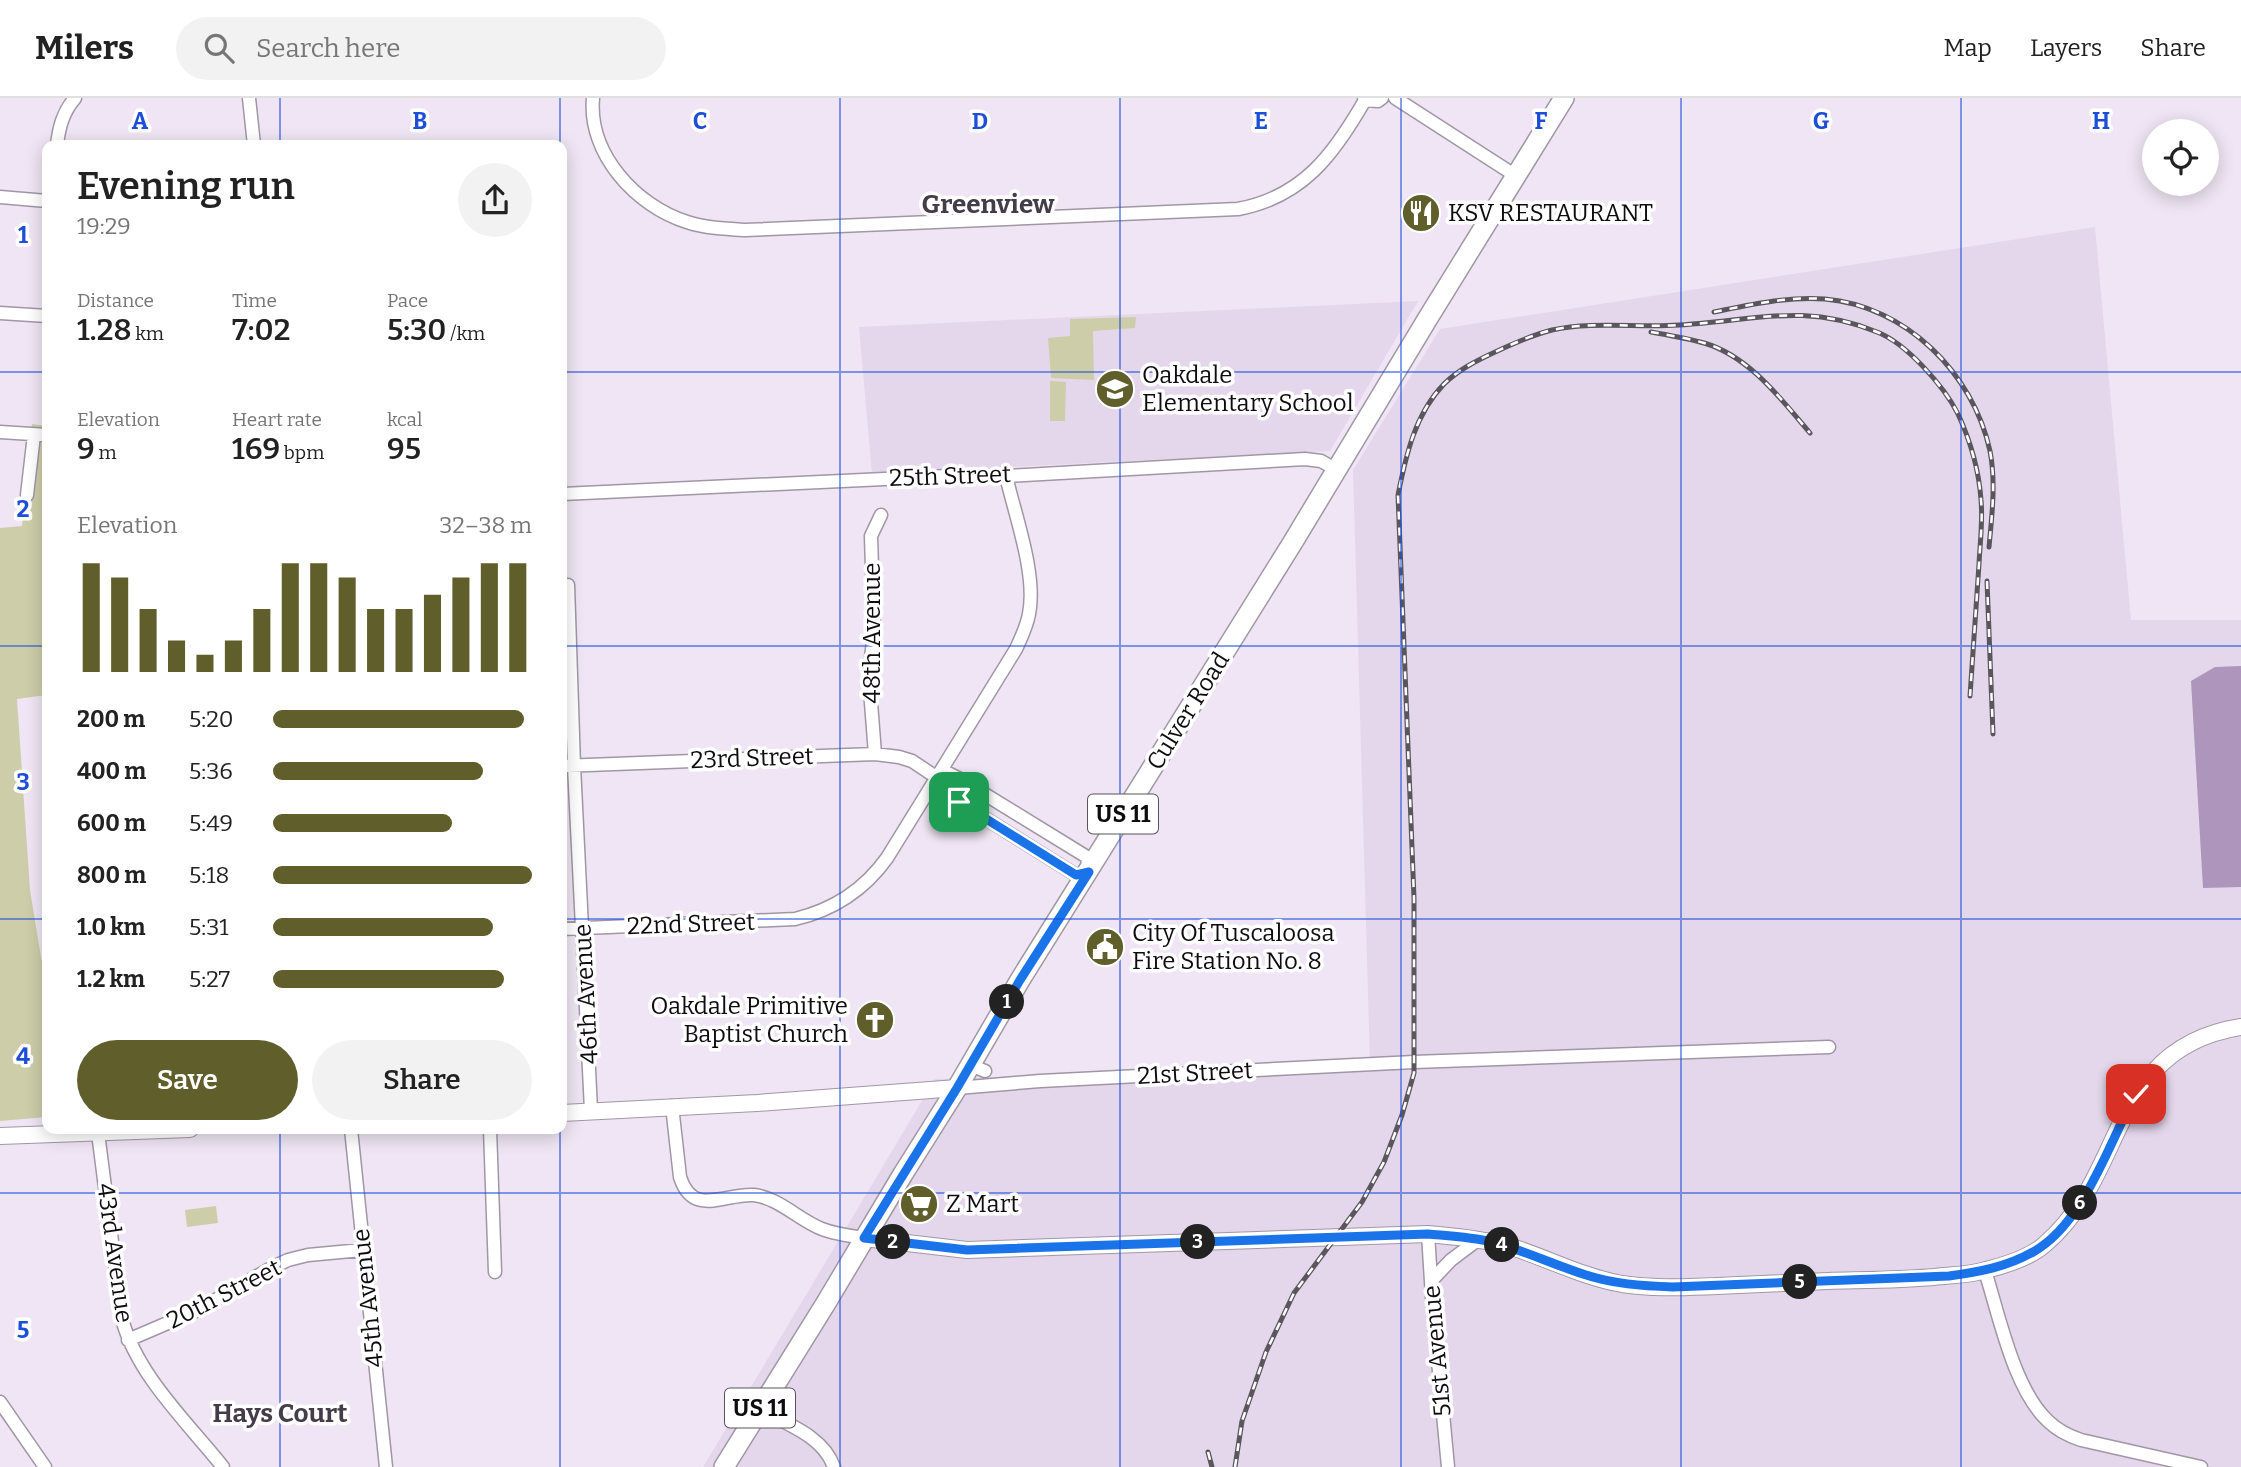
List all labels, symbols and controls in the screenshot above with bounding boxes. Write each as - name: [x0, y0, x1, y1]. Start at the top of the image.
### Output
- search box: [176, 17, 666, 80]
- text: Milers: [35, 28, 134, 68]
- icon: search: [200, 29, 238, 67]
- text: Search here: [256, 33, 400, 64]
- text: Map: [1944, 34, 1992, 62]
- text: Layers: [2030, 34, 2102, 62]
- text: Share: [2140, 34, 2206, 62]
- text: A: [132, 107, 149, 135]
- text: B: [413, 107, 427, 135]
- text: C: [693, 107, 707, 135]
- text: D: [972, 107, 988, 135]
- text: E: [1254, 107, 1268, 135]
- text: F: [1535, 107, 1548, 135]
- text: G: [1813, 107, 1830, 135]
- text: H: [2092, 107, 2110, 135]
- map controls: [2142, 119, 2219, 196]
- button: locate: [2142, 119, 2219, 196]
- text: Evening run: [77, 163, 295, 209]
- button: share: [458, 163, 532, 237]
- district label: Greenview: [922, 189, 1055, 220]
- restaurant icon: KSV RESTAURANT: [1400, 192, 1442, 234]
- place label: KSV RESTAURANT: [1448, 199, 1653, 227]
- text: 19:29: [77, 212, 131, 240]
- text: 1: [18, 221, 28, 249]
- text: Distance: [77, 289, 154, 312]
- text: Time: [232, 289, 277, 312]
- text: Pace: [387, 289, 428, 312]
- text: 1.28: [77, 312, 132, 348]
- text: 7:02: [232, 312, 290, 348]
- text: 5:30: [387, 312, 446, 348]
- text: km: [132, 322, 164, 345]
- text: /km: [446, 322, 485, 345]
- place label: Oakdale Elementary School: [1142, 361, 1354, 417]
- school or university icon: Oakdale Elementary School: [1094, 368, 1136, 410]
- text: Elevation: [77, 408, 160, 431]
- text: Heart rate: [232, 408, 322, 431]
- text: kcal: [387, 408, 422, 431]
- text: 9: [77, 431, 95, 467]
- text: 169: [232, 431, 280, 467]
- text: 95: [387, 431, 421, 467]
- text: m: [95, 441, 117, 464]
- text: bpm: [280, 441, 324, 464]
- street label: 25th Street: [889, 460, 1012, 492]
- text: 2: [17, 495, 30, 523]
- text: Elevation: [77, 511, 177, 539]
- text: 32–38 m: [439, 511, 532, 539]
- street label: 48th Avenue: [858, 563, 886, 703]
- street label: Culver Road: [1141, 647, 1235, 775]
- text: 200 m: [77, 705, 145, 733]
- text: 5:20: [189, 705, 233, 733]
- street label: 23rd Street: [690, 742, 814, 774]
- text: 400 m: [77, 757, 146, 785]
- text: 5:36: [189, 757, 233, 785]
- text: 3: [16, 768, 30, 796]
- pin: [929, 772, 989, 832]
- icon: arrive: [940, 783, 978, 821]
- road number: US 11: [1088, 794, 1158, 834]
- text: 600 m: [77, 809, 146, 837]
- text: 5:49: [189, 809, 233, 837]
- text: 800 m: [77, 861, 146, 889]
- text: 5:18: [189, 861, 229, 889]
- street label: 22nd Street: [626, 908, 756, 940]
- text: 1.0 km: [77, 913, 146, 941]
- text: 5:31: [189, 913, 229, 941]
- place label: City Of Tuscaloosa Fire Station No. 8: [1132, 919, 1335, 975]
- street label: 46th Avenue: [568, 923, 604, 1065]
- public building icon: City Of Tuscaloosa Fire Station No. 8: [1084, 926, 1126, 968]
- text: 1.2 km: [77, 965, 145, 993]
- text: 5:27: [189, 965, 230, 993]
- pin: 1: [990, 984, 1024, 1020]
- text: 1: [1002, 990, 1011, 1013]
- place label: Oakdale Primitive Baptist Church: [651, 992, 848, 1048]
- church icon: Oakdale Primitive Baptist Church: [854, 999, 896, 1041]
- button: Save: [77, 1040, 298, 1120]
- button: Share: [312, 1040, 532, 1120]
- text: 4: [16, 1042, 30, 1070]
- street label: 21st Street: [1137, 1056, 1254, 1090]
- pin: [2106, 1064, 2166, 1124]
- icon: check: [2117, 1075, 2155, 1113]
- street label: 43rd Avenue: [91, 1181, 139, 1325]
- supermarket icon: Z Mart: [898, 1183, 940, 1225]
- pin: 6: [2062, 1186, 2098, 1220]
- place label: Z Mart: [946, 1190, 1019, 1218]
- text: 6: [2074, 1191, 2085, 1214]
- pin: 2: [876, 1224, 910, 1260]
- pin: 3: [1180, 1224, 1216, 1260]
- street label: 45th Avenue: [347, 1227, 389, 1369]
- pin: 4: [1484, 1228, 1520, 1262]
- text: 2: [887, 1230, 898, 1253]
- text: 3: [1192, 1230, 1203, 1253]
- text: 4: [1496, 1233, 1507, 1256]
- street label: 20th Street: [162, 1253, 286, 1335]
- pin: 5: [1783, 1264, 1818, 1300]
- text: 5: [1794, 1270, 1805, 1293]
- street label: 51st Avenue: [1417, 1284, 1457, 1418]
- text: 5: [17, 1316, 29, 1344]
- road number: US 11: [725, 1388, 795, 1428]
- district label: Hays Court: [212, 1398, 348, 1429]

